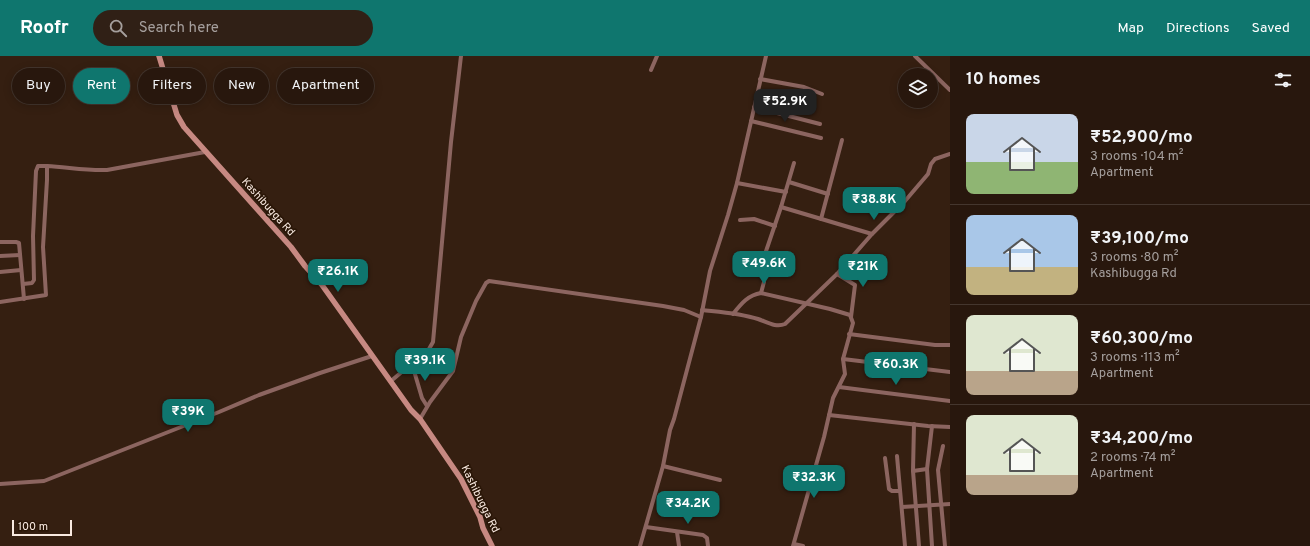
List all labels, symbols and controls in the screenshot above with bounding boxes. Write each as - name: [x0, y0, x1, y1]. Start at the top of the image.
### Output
- search box: [93, 10, 373, 46]
- text: Roofr: [20, 16, 69, 40]
- icon: search: [107, 17, 129, 39]
- text: Search here: [139, 19, 219, 38]
- text: Map: [1118, 20, 1144, 37]
- text: Directions: [1166, 20, 1230, 37]
- text: Saved: [1252, 20, 1290, 37]
- chip: Buy: [12, 68, 65, 104]
- chip: Rent: [73, 68, 130, 104]
- chip: Filters: [138, 68, 206, 104]
- chip: New: [214, 68, 269, 104]
- chip: Apartment: [277, 68, 374, 104]
- map controls: [898, 68, 938, 108]
- button: layers: [898, 68, 938, 108]
- text: 10 homes: [966, 69, 1041, 91]
- icon: filters: [1272, 69, 1294, 91]
- pin: ₹52.9K: [752, 89, 818, 123]
- text: ₹52.9K: [763, 94, 807, 110]
- text: ₹52,900/mo: [1090, 127, 1193, 149]
- icon: home: [998, 130, 1046, 178]
- text: 3 rooms · 104 m²: [1090, 149, 1184, 165]
- text: Apartment: [1090, 165, 1153, 181]
- street label: Kashibugga Rd: [238, 175, 298, 239]
- pin: ₹38.8K: [841, 187, 907, 221]
- text: ₹38.8K: [852, 192, 896, 208]
- text: ₹39,100/mo: [1090, 228, 1189, 250]
- icon: home: [998, 231, 1046, 279]
- text: 3 rooms · 80 m²: [1090, 250, 1178, 266]
- pin: ₹49.6K: [731, 251, 797, 285]
- pin: ₹21K: [839, 254, 887, 288]
- text: ₹49.6K: [741, 256, 787, 272]
- pin: ₹26.1K: [305, 259, 371, 293]
- text: ₹21K: [848, 259, 878, 275]
- text: ₹26.1K: [317, 264, 359, 280]
- text: Kashibugga Rd: [1090, 266, 1177, 282]
- text: ₹60,300/mo: [1090, 328, 1193, 350]
- icon: home: [998, 331, 1046, 379]
- pin: ₹39.1K: [392, 348, 458, 382]
- text: 3 rooms · 113 m²: [1090, 350, 1180, 366]
- pin: ₹60.3K: [863, 352, 929, 386]
- text: ₹39.1K: [404, 353, 446, 369]
- text: ₹60.3K: [873, 357, 919, 373]
- text: Apartment: [1090, 366, 1153, 382]
- pin: ₹39K: [164, 399, 212, 433]
- text: ₹39K: [171, 404, 205, 420]
- text: ₹34,200/mo: [1090, 428, 1193, 450]
- icon: home: [998, 431, 1046, 479]
- text: 2 rooms · 74 m²: [1090, 450, 1175, 466]
- street label: Kashibugga Rd: [458, 463, 502, 535]
- pin: ₹32.3K: [781, 465, 847, 499]
- text: Apartment: [1090, 466, 1153, 482]
- text: ₹32.3K: [792, 470, 836, 486]
- pin: ₹34.2K: [655, 491, 721, 525]
- text: ₹34.2K: [666, 496, 710, 512]
- scale bar: [12, 518, 72, 537]
- text: 100 m: [18, 520, 48, 534]

